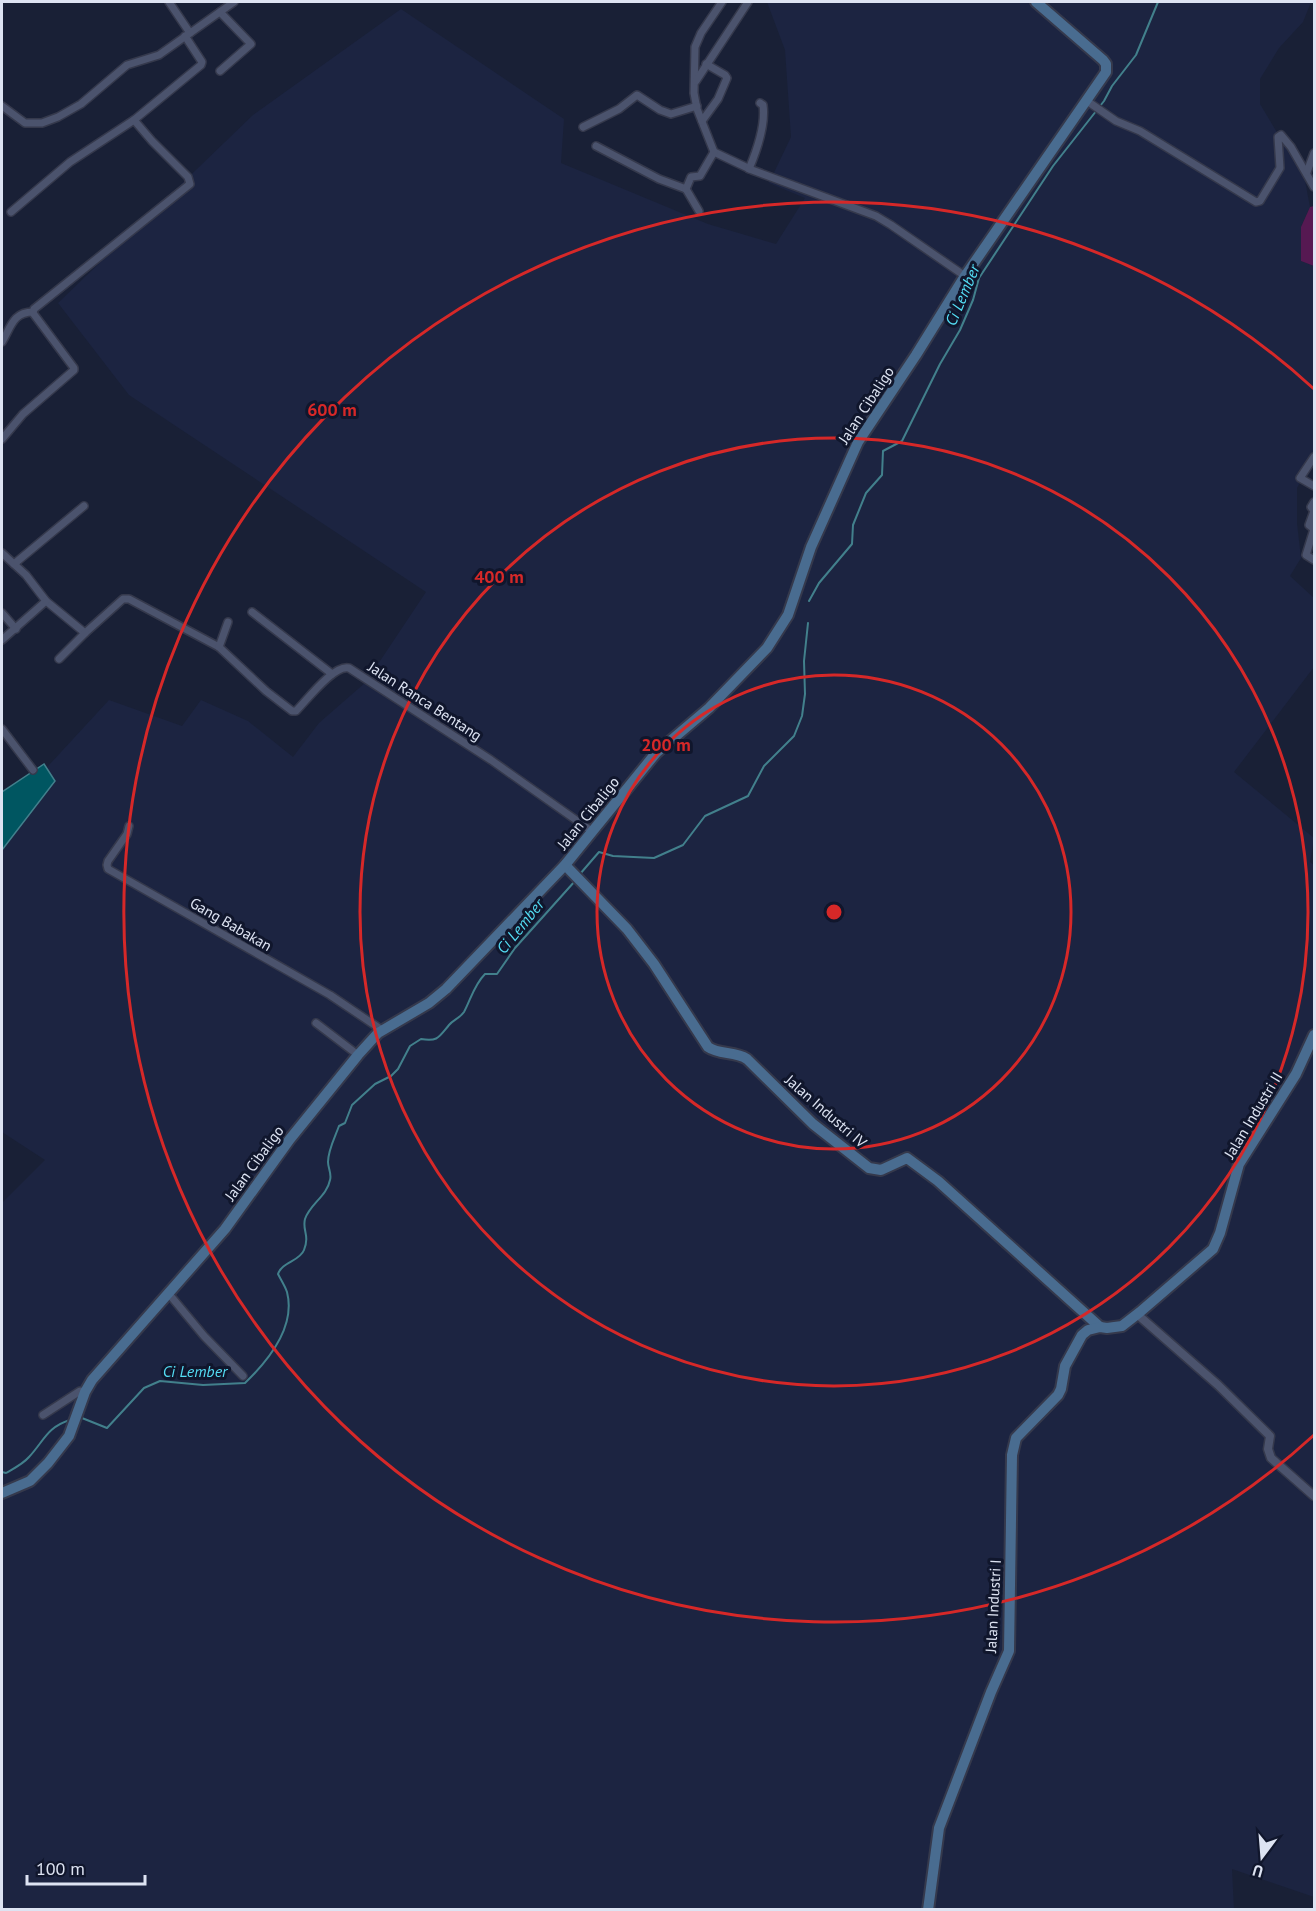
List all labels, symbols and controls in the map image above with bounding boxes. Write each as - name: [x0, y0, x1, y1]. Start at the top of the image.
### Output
- water label: Ci Lember: [940, 260, 985, 329]
- street label: Jalan Cibaligo: [833, 363, 898, 448]
- text: 600 m: [307, 398, 357, 421]
- text: 400 m: [474, 565, 524, 588]
- street label: Jalan Ranca Bentang: [364, 657, 485, 745]
- text: 200 m: [641, 733, 691, 756]
- street label: Jalan Cibaligo: [552, 773, 623, 854]
- street label: Gang Babakan: [187, 893, 275, 955]
- water label: Ci Lember: [492, 893, 549, 957]
- centre of rings: [824, 902, 844, 922]
- street label: Jalan Industri II: [1219, 1068, 1286, 1163]
- street label: Jalan Industri IV: [781, 1070, 871, 1152]
- street label: Jalan Cibaligo: [220, 1122, 288, 1205]
- water label: Ci Lember: [163, 1361, 229, 1381]
- street label: Jalan Industri I: [981, 1559, 1005, 1654]
- north arrow: [1232, 1827, 1292, 1887]
- scale bar: [27, 1848, 146, 1886]
- text: 100 m: [36, 1857, 85, 1880]
- text: U: [1250, 1860, 1265, 1882]

